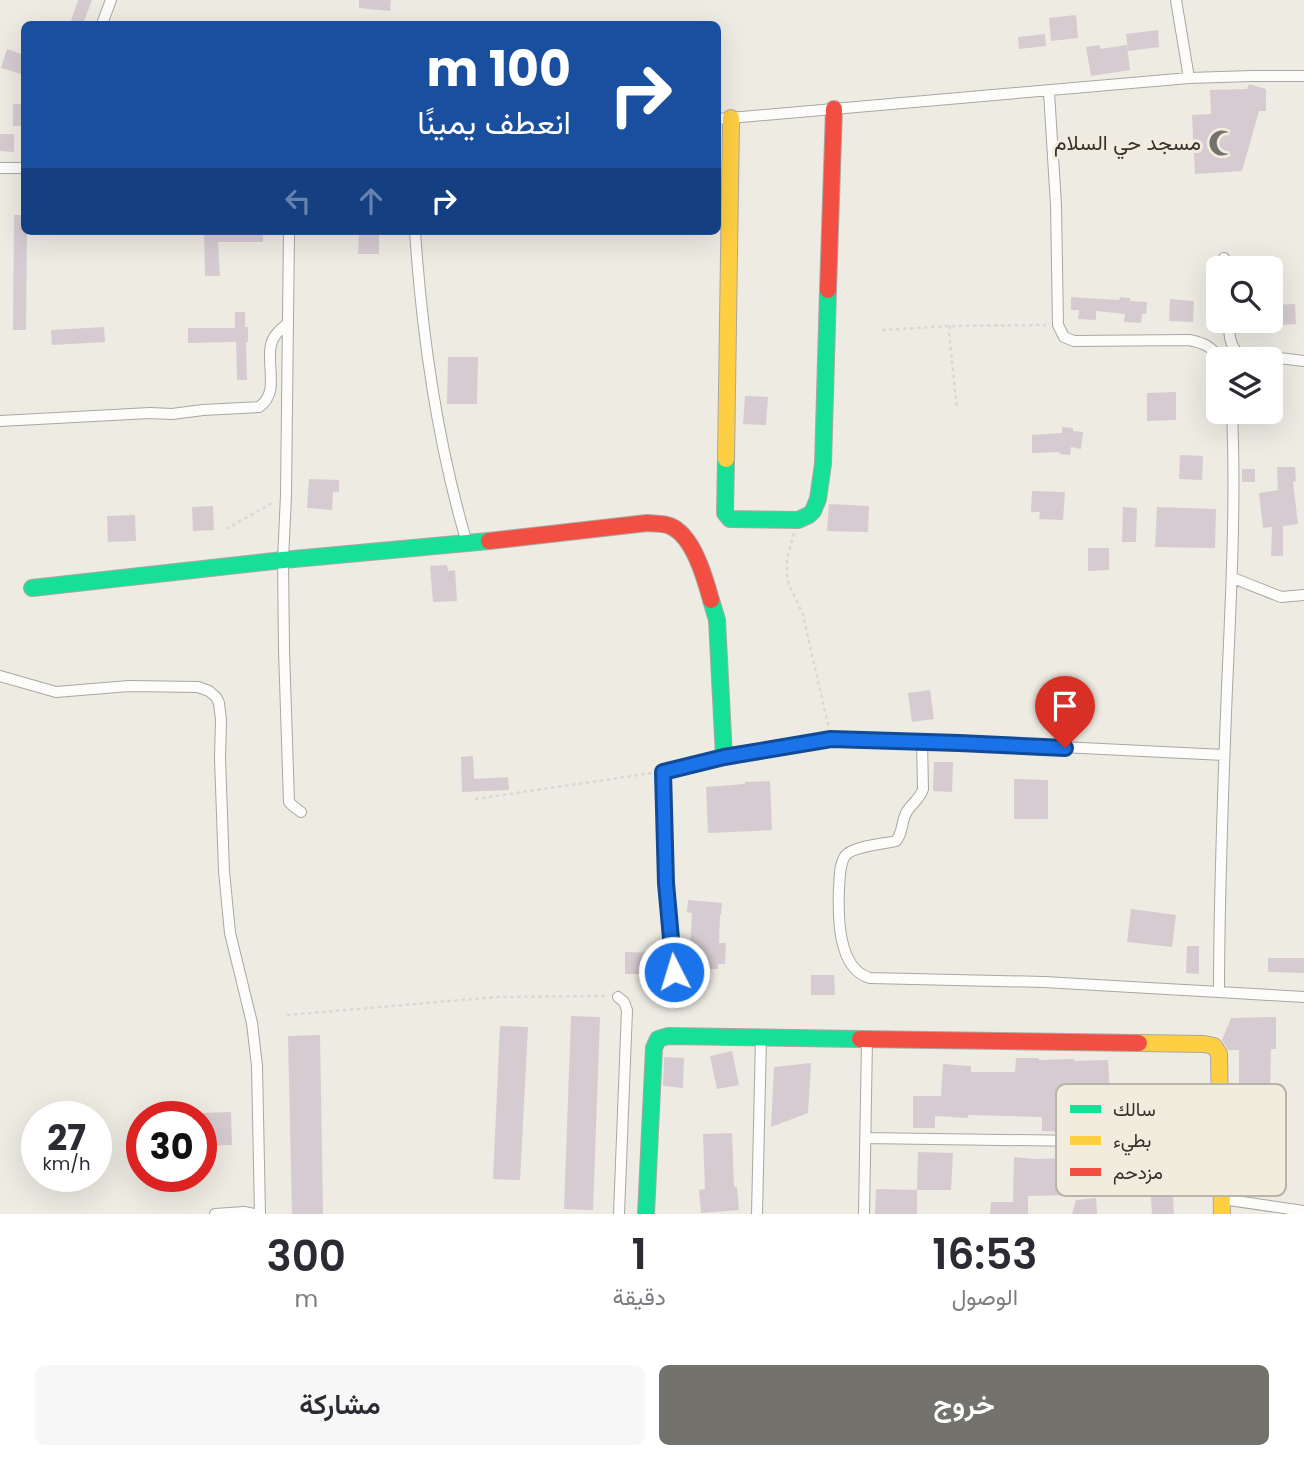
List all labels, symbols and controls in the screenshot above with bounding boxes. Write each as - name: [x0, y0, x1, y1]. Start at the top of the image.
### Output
- text: 100 m: [426, 35, 571, 103]
- icon: right: [595, 49, 686, 140]
- text: انعطف يمينًا: [417, 100, 571, 145]
- place label: مسجد حي السلام: [1054, 128, 1201, 160]
- mosque icon: مسجد حي السلام: [1207, 128, 1237, 158]
- icon: left: [279, 182, 317, 220]
- icon: ahead: [352, 182, 390, 220]
- icon: right: [425, 182, 463, 220]
- map controls: [1206, 256, 1283, 424]
- button: search: [1206, 256, 1283, 333]
- button: layers: [1206, 347, 1283, 424]
- pin: [1035, 676, 1095, 748]
- icon: arrive: [1046, 687, 1084, 725]
- position arrow: [637, 935, 711, 1009]
- legend: [1056, 1084, 1286, 1196]
- text: سالك: [1113, 1096, 1156, 1123]
- speed limit sign: 30: [126, 1101, 217, 1192]
- text: 27: [47, 1113, 86, 1162]
- text: بطيء: [1113, 1127, 1151, 1156]
- text: km/h: [43, 1151, 90, 1176]
- text: مزدحم: [1113, 1159, 1163, 1186]
- text: 1: [631, 1225, 647, 1284]
- text: 16:53: [932, 1225, 1038, 1284]
- text: 300: [267, 1227, 346, 1286]
- text: دقيقة: [612, 1281, 666, 1313]
- text: الوصول: [952, 1281, 1018, 1313]
- text: m: [294, 1283, 318, 1315]
- button: مشاركة: [35, 1365, 645, 1445]
- button: خروج: [659, 1365, 1269, 1445]

